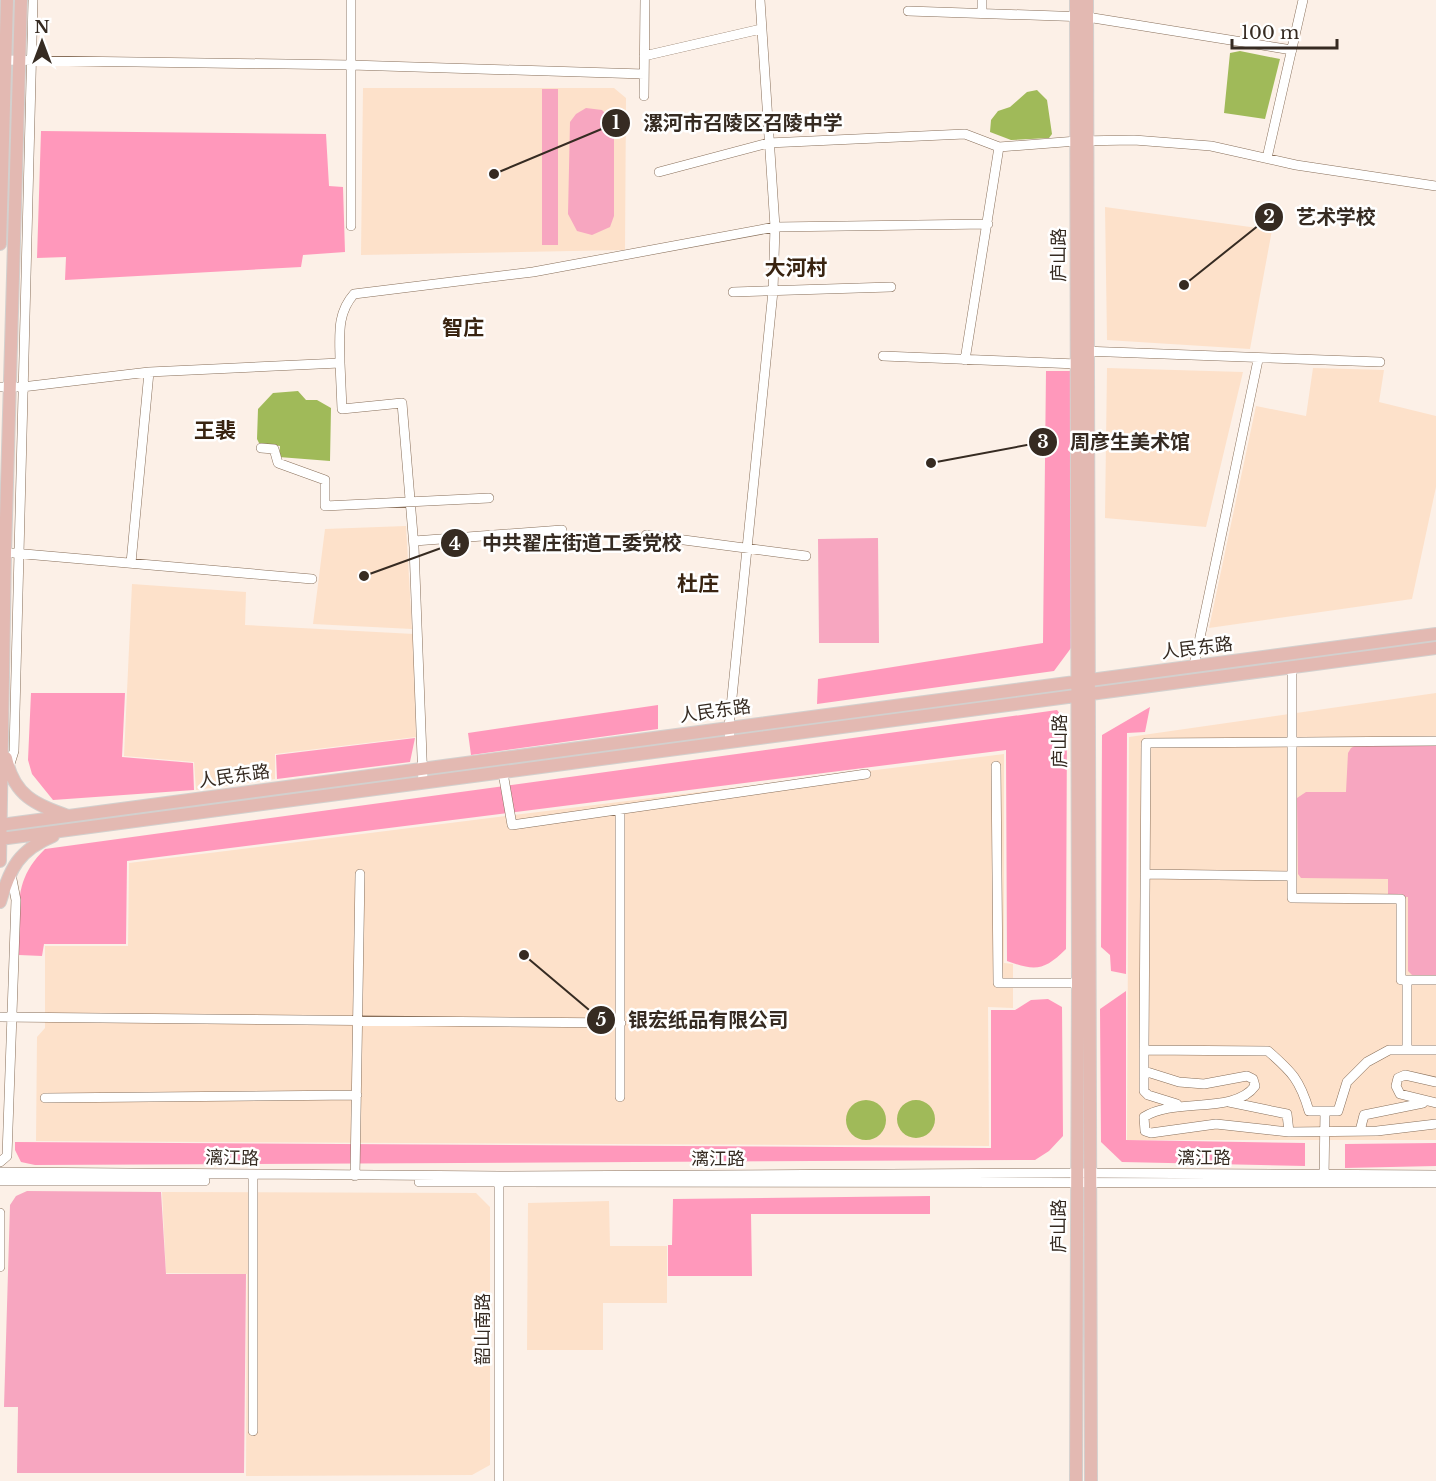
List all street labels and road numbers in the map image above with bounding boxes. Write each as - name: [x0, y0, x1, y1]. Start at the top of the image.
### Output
- street label: 庐山路: [1048, 228, 1070, 282]
- street label: 人民东路: [1160, 633, 1234, 663]
- street label: 人民东路: [678, 695, 752, 727]
- street label: 庐山路: [1049, 714, 1071, 768]
- street label: 人民东路: [197, 760, 271, 792]
- street label: 漓江路: [205, 1147, 259, 1169]
- street label: 漓江路: [1177, 1147, 1231, 1169]
- street label: 漓江路: [691, 1148, 745, 1170]
- street label: 庐山路: [1048, 1199, 1070, 1253]
- street label: 韶山南路: [472, 1293, 494, 1365]

